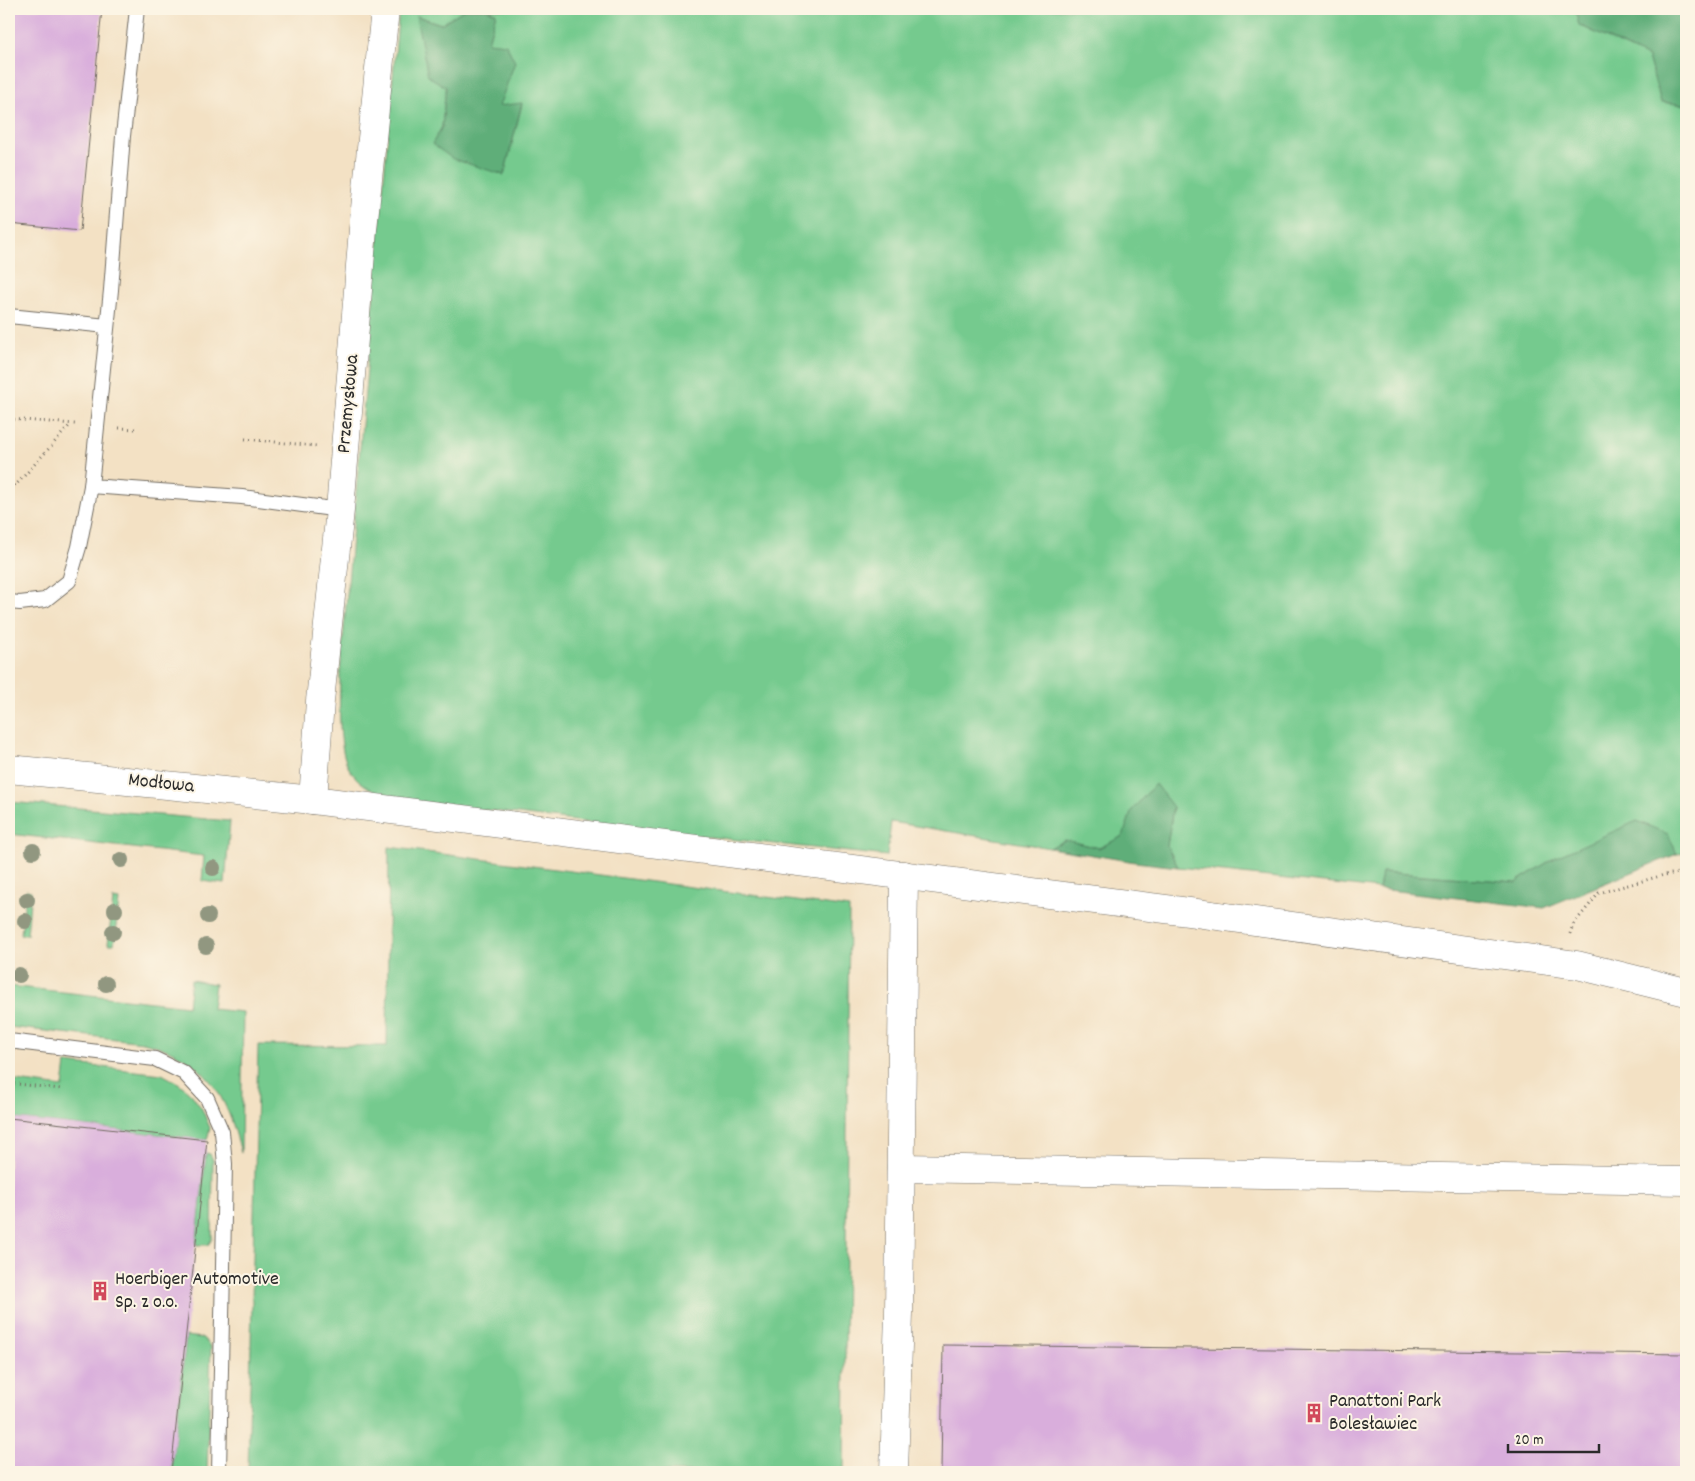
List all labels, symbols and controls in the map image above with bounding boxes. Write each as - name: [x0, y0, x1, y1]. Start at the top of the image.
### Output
- street label: Przemysłowa: [331, 353, 367, 455]
- street label: Modłowa: [127, 767, 196, 801]
- place label: Hoerbiger Automotive Sp. z o.o.: [115, 1266, 279, 1317]
- building icon: Hoerbiger Automotive Sp. z o.o.: [89, 1280, 111, 1302]
- place label: Panattoni Park Bolesławiec: [1329, 1388, 1441, 1439]
- building icon: Panattoni Park Bolesławiec: [1303, 1402, 1325, 1424]
- scale bar: [1508, 1421, 1599, 1453]
- text: 20 m: [1515, 1430, 1543, 1452]

